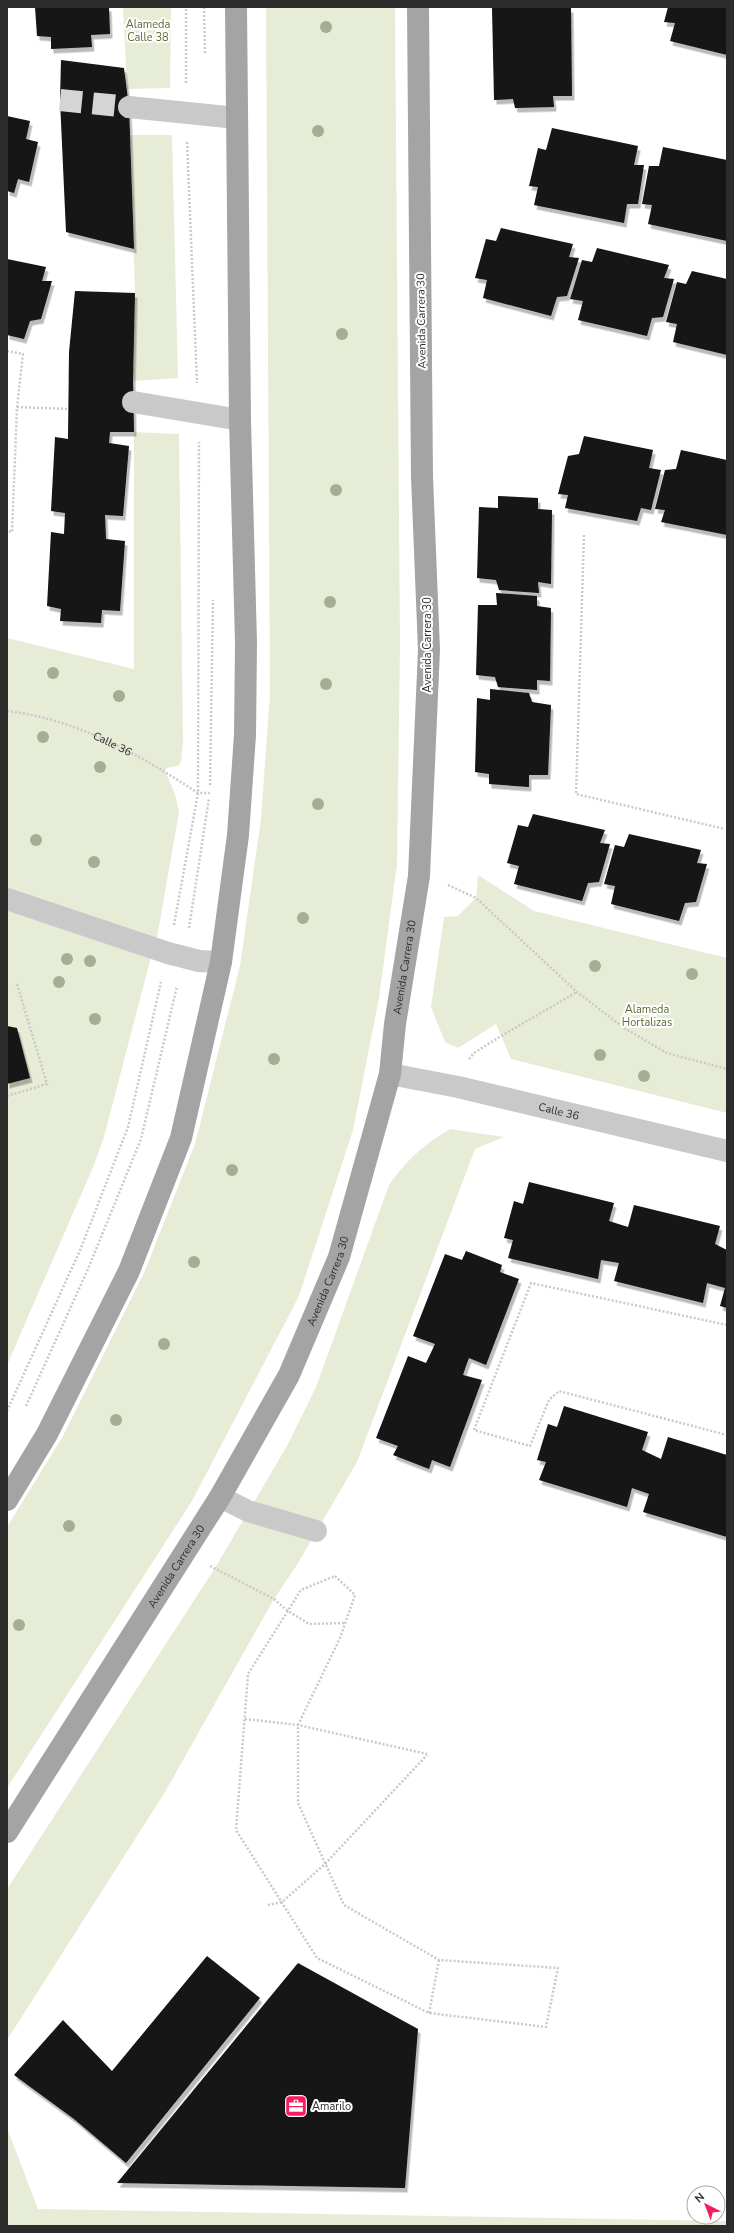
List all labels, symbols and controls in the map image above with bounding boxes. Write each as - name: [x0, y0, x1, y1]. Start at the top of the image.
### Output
- park label: Alameda Calle 38: [126, 17, 170, 45]
- street label: Avenida Carrera 30: [413, 273, 430, 369]
- street label: Avenida Carrera 30: [420, 597, 435, 693]
- street label: Calle 36: [91, 728, 135, 760]
- street label: Avenida Carrera 30: [390, 919, 420, 1016]
- park label: Alameda Hortalizas: [622, 1002, 672, 1030]
- street label: Calle 36: [537, 1099, 581, 1124]
- street label: Avenida Carrera 30: [304, 1234, 353, 1328]
- street label: Avenida Carrera 30: [144, 1522, 209, 1611]
- office icon: Amarilo: [283, 2093, 309, 2119]
- place label: Amarilo: [312, 2099, 351, 2114]
- north arrow: [686, 2185, 726, 2225]
- text: N: [692, 2190, 708, 2206]

